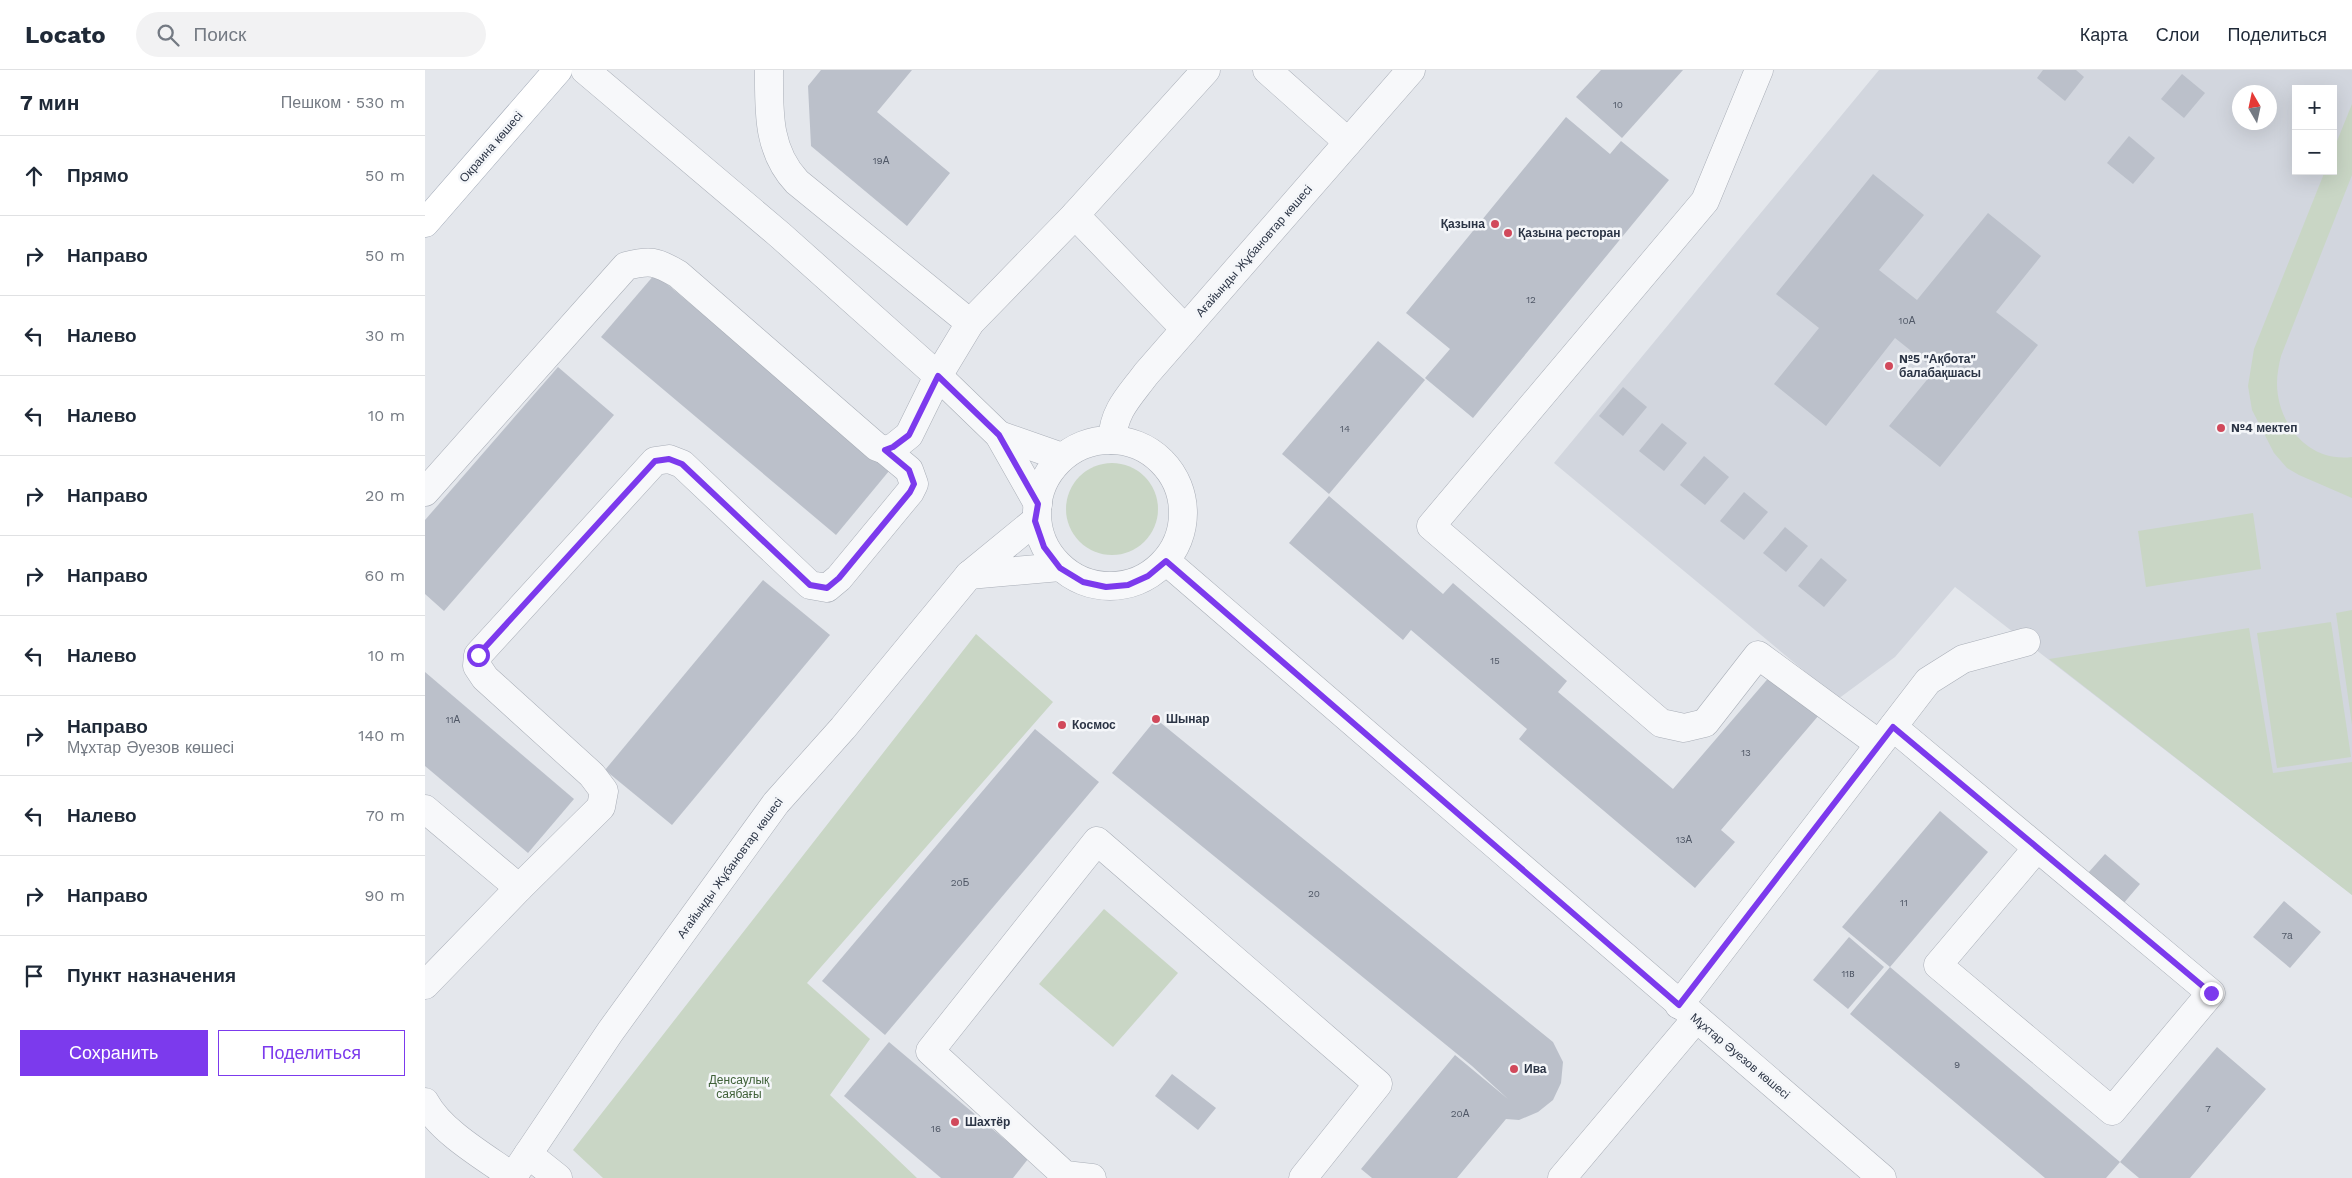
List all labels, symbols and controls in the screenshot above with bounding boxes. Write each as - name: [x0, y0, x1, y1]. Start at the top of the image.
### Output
- search box: [136, 12, 486, 57]
- text: Locato: [25, 21, 106, 49]
- icon: search: [154, 21, 182, 49]
- text: Поиск: [194, 23, 246, 46]
- text: Карта: [2080, 24, 2128, 45]
- text: Слои: [2156, 24, 2200, 45]
- text: Поделиться: [2228, 24, 2327, 45]
- north arrow: [2232, 85, 2277, 130]
- map controls: [2292, 85, 2337, 175]
- button: +: [2292, 85, 2337, 130]
- text: 7 мин: [20, 90, 79, 115]
- text: Пешком · 530 m: [281, 93, 405, 112]
- house number: 10: [1613, 99, 1623, 110]
- street label: Окраина көшесі: [457, 109, 525, 185]
- button: −: [2292, 130, 2337, 175]
- house number: 19А: [873, 155, 890, 166]
- icon: ahead: [20, 162, 48, 190]
- text: Прямо: [67, 164, 129, 187]
- text: 50 m: [365, 166, 405, 185]
- street label: Ағайынды Жұбановтар көшесі: [1193, 182, 1315, 320]
- place label: Қазына: [1441, 217, 1485, 231]
- marker: Қазына: [1489, 218, 1501, 230]
- place label: Қазына ресторан: [1518, 226, 1621, 240]
- marker: Қазына ресторан: [1502, 227, 1514, 239]
- icon: right: [20, 242, 48, 270]
- text: Направо: [67, 244, 148, 267]
- text: 50 m: [365, 246, 405, 265]
- house number: 12: [1526, 294, 1536, 305]
- house number: 10А: [1899, 315, 1916, 326]
- icon: left: [20, 322, 48, 350]
- text: Налево: [67, 324, 137, 347]
- text: 30 m: [365, 326, 405, 345]
- place label: №5 "Ақбота" балабақшасы: [1899, 352, 1981, 380]
- marker: №5 "Ақбота" балабақшасы: [1883, 360, 1895, 372]
- icon: left: [20, 402, 48, 430]
- text: Налево: [67, 404, 137, 427]
- text: 10 m: [368, 406, 405, 425]
- place label: №4 мектеп: [2231, 421, 2298, 435]
- marker: №4 мектеп: [2215, 422, 2227, 434]
- house number: 14: [1340, 423, 1350, 434]
- icon: right: [20, 482, 48, 510]
- text: Направо: [67, 484, 148, 507]
- text: 20 m: [365, 486, 405, 505]
- icon: right: [20, 562, 48, 590]
- text: Направо: [67, 564, 148, 587]
- text: 60 m: [365, 566, 405, 585]
- icon: left: [20, 642, 48, 670]
- text: Налево: [67, 644, 137, 667]
- route start: [467, 644, 490, 667]
- text: 10 m: [368, 646, 405, 665]
- house number: 15: [1490, 655, 1500, 666]
- place label: Шынар: [1166, 712, 1210, 726]
- marker: Шынар: [1150, 713, 1162, 725]
- house number: 11А: [446, 714, 461, 725]
- text: Направо: [67, 715, 148, 738]
- place label: Космос: [1072, 718, 1116, 732]
- marker: Космос: [1056, 719, 1068, 731]
- icon: right: [20, 722, 48, 750]
- text: 140 m: [358, 726, 405, 745]
- text: Мұхтар Әуезов көшесі: [67, 738, 234, 757]
- house number: 13: [1741, 747, 1751, 758]
- street label: Ағайынды Жұбановтар көшесі: [674, 795, 786, 941]
- icon: left: [20, 802, 48, 830]
- text: Налево: [67, 804, 137, 827]
- text: 70 m: [366, 806, 405, 825]
- house number: 13А: [1676, 834, 1693, 845]
- house number: 20Б: [951, 877, 970, 888]
- icon: right: [20, 882, 48, 910]
- text: Направо: [67, 884, 148, 907]
- text: 90 m: [364, 886, 405, 905]
- house number: 20: [1308, 888, 1320, 899]
- house number: 11: [1900, 897, 1908, 908]
- house number: 7а: [2281, 930, 2293, 941]
- icon: arrive: [20, 962, 48, 990]
- text: Пункт назначения: [67, 964, 236, 987]
- house number: 11в: [1841, 968, 1855, 979]
- route end: [2200, 982, 2223, 1005]
- street label: Мұхтар Әуезов көшесі: [1687, 1010, 1793, 1102]
- button: Сохранить: [20, 1030, 208, 1076]
- button: Поделиться: [218, 1030, 405, 1076]
- house number: 9: [1954, 1059, 1960, 1070]
- place label: Ива: [1524, 1062, 1547, 1076]
- marker: Ива: [1508, 1063, 1520, 1075]
- park label: Денсаулық саябағы: [709, 1073, 770, 1101]
- house number: 7: [2205, 1103, 2211, 1114]
- house number: 20А: [1451, 1108, 1470, 1119]
- place label: Шахтёр: [965, 1115, 1010, 1129]
- marker: Шахтёр: [949, 1116, 961, 1128]
- house number: 16: [931, 1123, 941, 1134]

